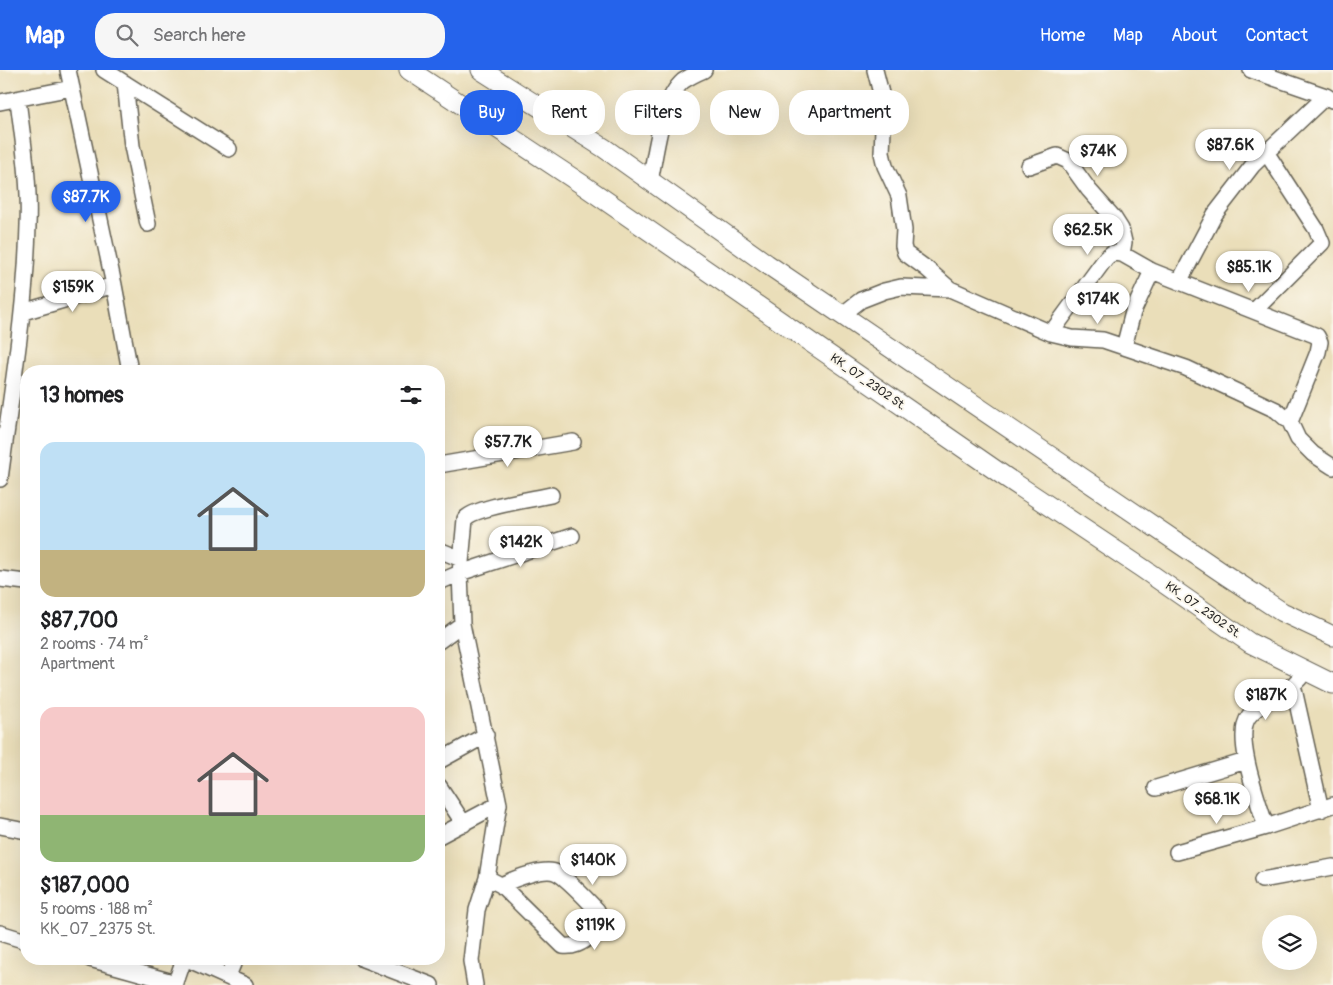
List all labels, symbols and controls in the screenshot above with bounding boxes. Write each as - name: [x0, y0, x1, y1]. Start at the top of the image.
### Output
- search box: [95, 13, 445, 58]
- text: Map: [25, 21, 65, 50]
- icon: search: [113, 21, 141, 49]
- text: Search here: [153, 23, 246, 47]
- text: Home: [1040, 24, 1085, 47]
- text: Map: [1113, 24, 1143, 47]
- text: About: [1171, 24, 1217, 47]
- text: Contact: [1245, 24, 1308, 47]
- chip: Buy: [460, 90, 523, 135]
- chip: Rent: [533, 90, 605, 135]
- chip: Filters: [615, 90, 700, 135]
- chip: New: [710, 90, 779, 135]
- chip: Apartment: [789, 90, 909, 135]
- pin: $87.6K: [1189, 128, 1271, 171]
- pin: $74K: [1068, 134, 1128, 177]
- text: $87.6K: [1206, 135, 1254, 155]
- text: $74K: [1080, 141, 1116, 161]
- pin: $87.7K: [45, 180, 127, 223]
- text: $87.7K: [63, 187, 109, 207]
- pin: $62.5K: [1047, 214, 1129, 256]
- text: $62.5K: [1064, 220, 1112, 240]
- pin: $85.1K: [1208, 250, 1290, 293]
- text: $85.1K: [1227, 257, 1271, 277]
- pin: $159K: [38, 270, 108, 313]
- text: $159K: [52, 277, 94, 297]
- pin: $174K: [1063, 282, 1133, 325]
- text: $174K: [1077, 289, 1119, 309]
- street label: KK_07_2302 St.: [827, 350, 909, 414]
- icon: filters: [397, 381, 425, 409]
- text: 13 homes: [40, 382, 123, 409]
- pin: $57.7K: [467, 426, 549, 468]
- text: $57.7K: [484, 432, 532, 452]
- icon: home: [188, 474, 278, 564]
- pin: $142K: [486, 526, 556, 568]
- text: $142K: [500, 532, 542, 552]
- street label: KK_07_2302 St.: [1162, 578, 1244, 642]
- text: $87,700: [40, 607, 118, 634]
- text: 2 rooms · 74 m²: [40, 634, 149, 654]
- text: Apartment: [40, 654, 115, 674]
- pin: $187K: [1231, 678, 1301, 721]
- text: $187K: [1245, 685, 1287, 705]
- icon: home: [188, 739, 278, 829]
- pin: $68.1K: [1176, 782, 1258, 825]
- text: $68.1K: [1194, 789, 1240, 809]
- pin: $140K: [558, 844, 628, 886]
- text: $140K: [571, 850, 615, 870]
- text: $187,000: [40, 872, 130, 899]
- text: 5 rooms · 188 m²: [40, 899, 153, 919]
- pin: $119K: [560, 908, 630, 951]
- text: $119K: [575, 915, 615, 935]
- map controls: [1262, 915, 1317, 970]
- button: layers: [1262, 915, 1317, 970]
- text: KK_07_2375 St.: [40, 919, 156, 939]

